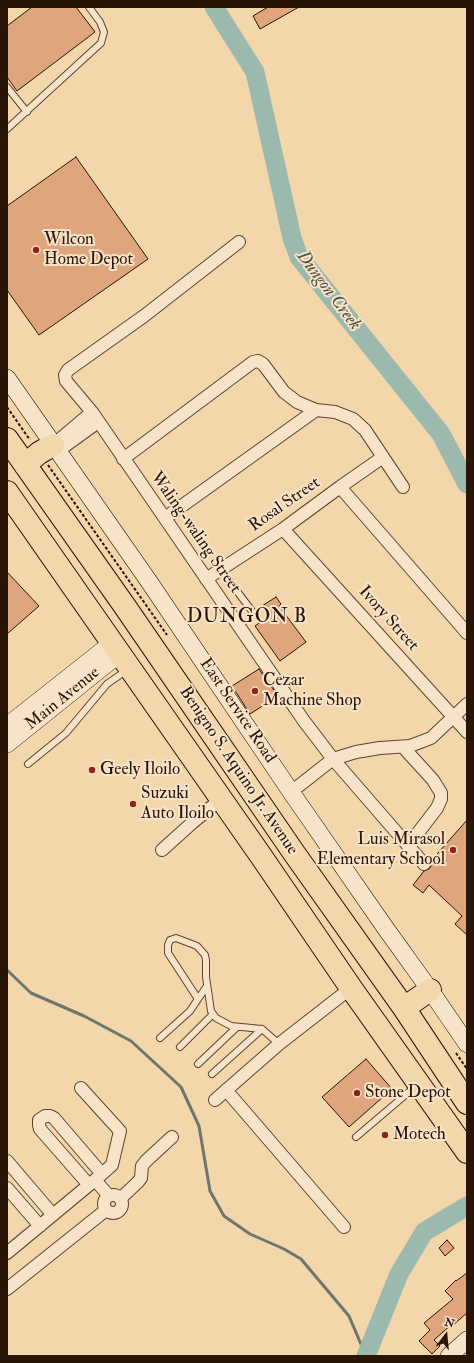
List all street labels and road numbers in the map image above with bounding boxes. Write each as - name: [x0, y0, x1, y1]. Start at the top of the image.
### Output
- street label: Waling-waling Street: [145, 468, 245, 598]
- street label: Rosal Street: [246, 473, 324, 537]
- street label: Ivory Street: [354, 582, 422, 656]
- street label: East Service Road: [194, 655, 280, 767]
- street label: Main Avenue: [22, 663, 104, 735]
- street label: Benigno S. Aquino Jr. Avenue: [174, 683, 302, 859]

